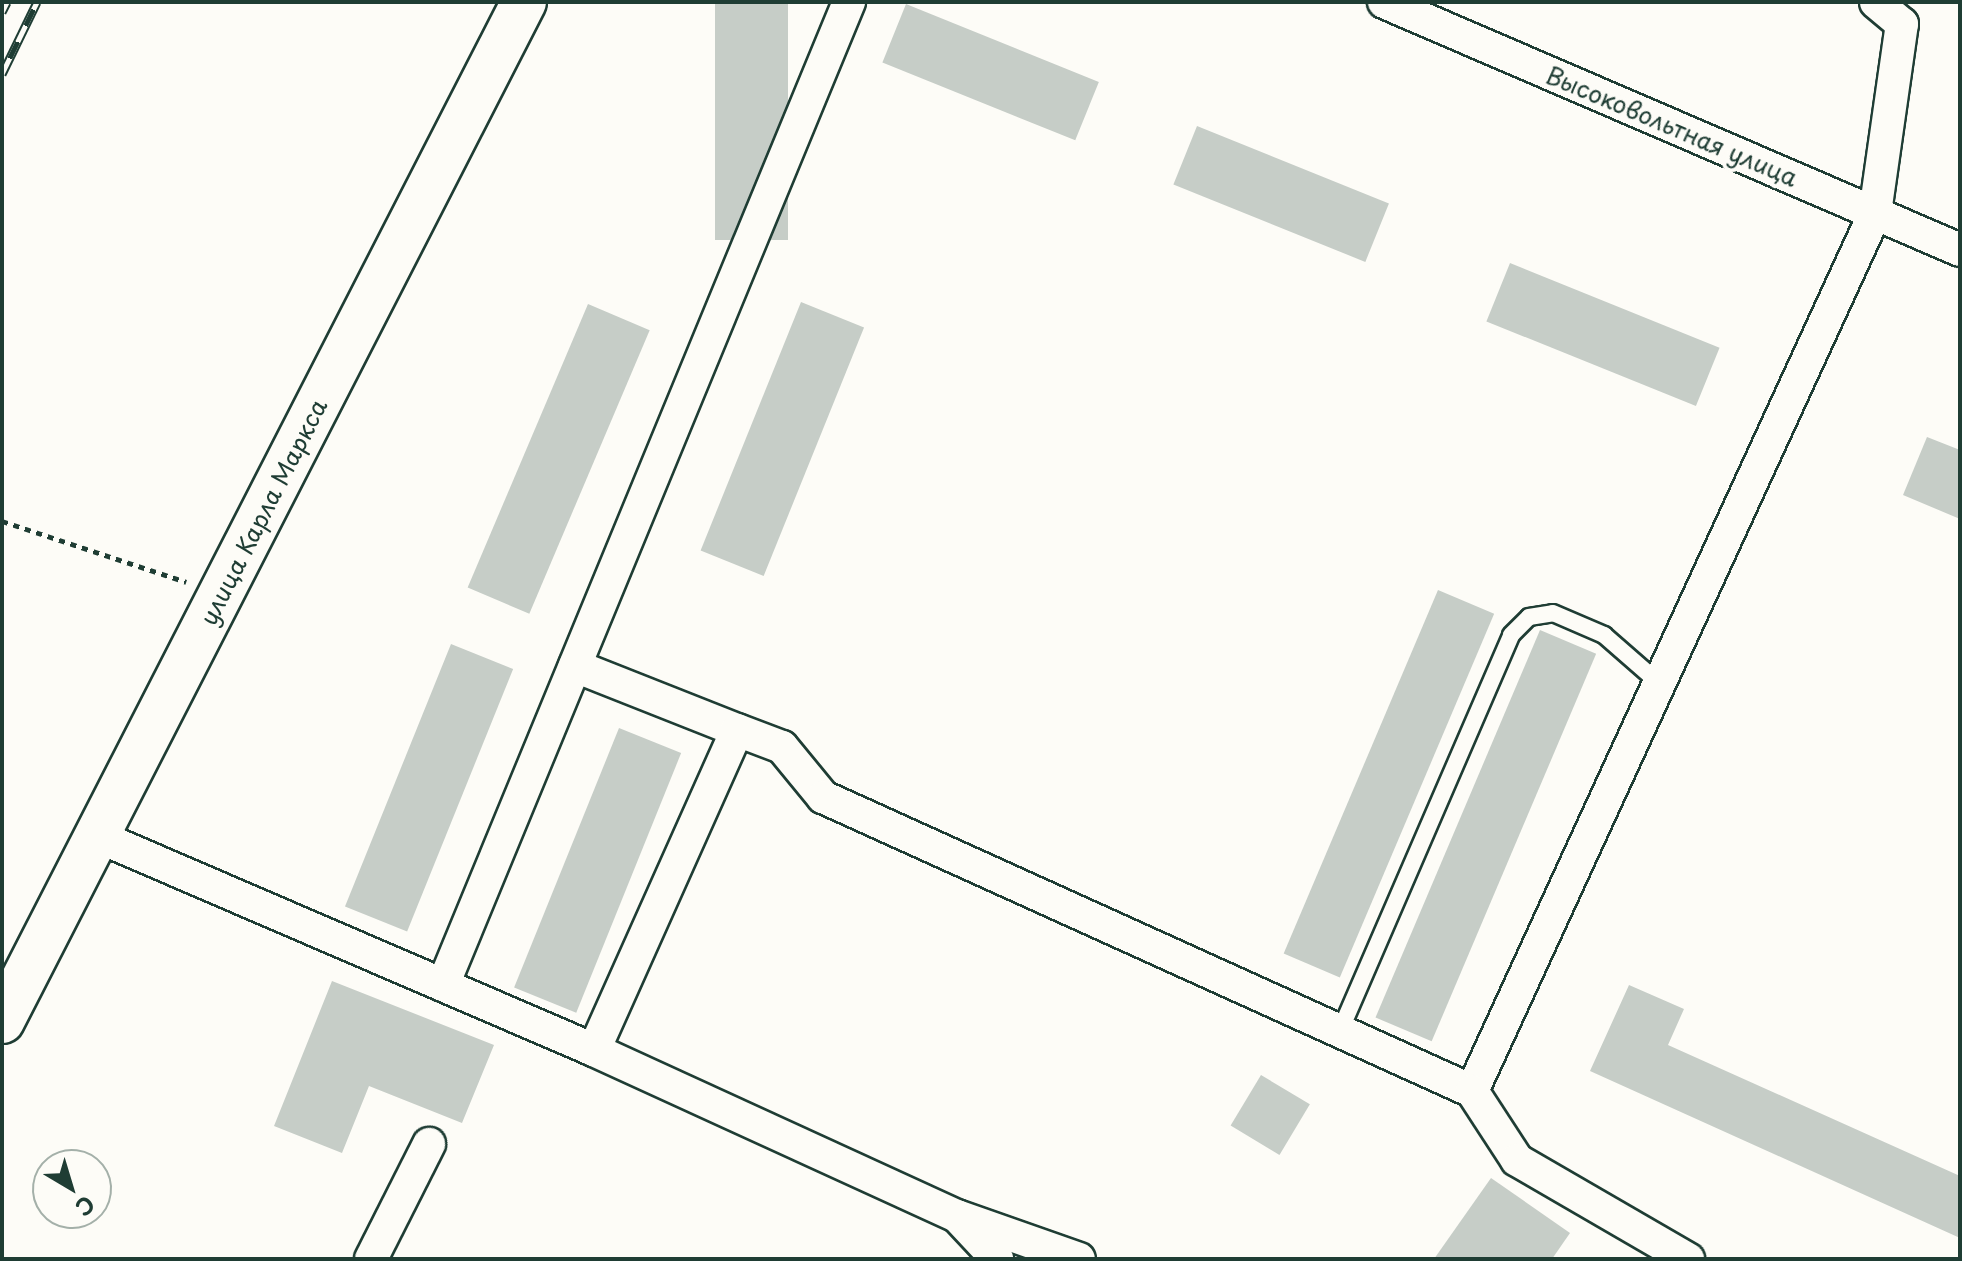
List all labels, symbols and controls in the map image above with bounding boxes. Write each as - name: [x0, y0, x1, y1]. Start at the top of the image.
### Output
- street label: Высоковольтная улица: [1541, 60, 1803, 192]
- street label: улица Карла Маркса: [193, 394, 333, 630]
- north arrow: [32, 1149, 112, 1229]
- text: С: [69, 1189, 103, 1225]

